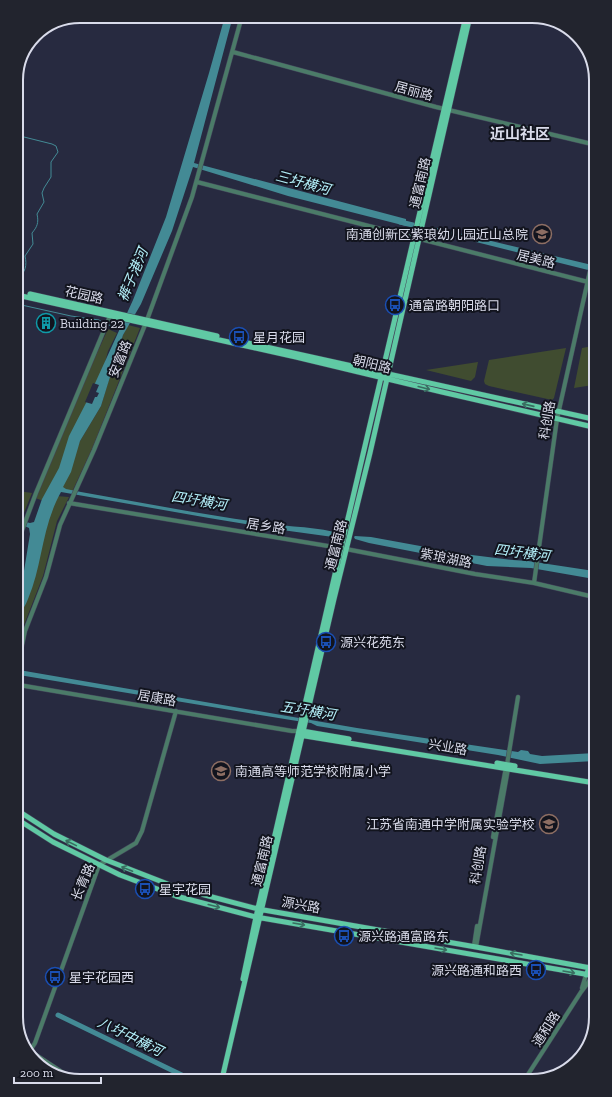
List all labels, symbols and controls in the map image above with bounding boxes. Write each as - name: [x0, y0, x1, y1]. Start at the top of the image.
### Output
- street label: 居丽路: [393, 79, 435, 103]
- district label: 近山社区: [490, 125, 550, 143]
- street label: 通富南路: [407, 156, 433, 210]
- water label: 三圩横河: [274, 168, 335, 199]
- school or university icon: 南通创新区紫琅幼儿园近山总院: [531, 223, 553, 245]
- place label: 南通创新区紫琅幼儿园近山总院: [346, 227, 528, 242]
- water label: 裤子港河: [114, 243, 153, 304]
- street label: 居美路: [515, 247, 557, 271]
- street label: 花园路: [63, 283, 105, 307]
- bus stop icon: 通富路朝阳路口: [384, 294, 406, 316]
- place label: 通富路朝阳路口: [409, 298, 500, 313]
- building icon: Building 22: [35, 312, 57, 334]
- place label: Building 22: [60, 316, 124, 331]
- bus stop icon: 星月花园: [228, 326, 250, 348]
- place label: 星月花园: [253, 330, 305, 345]
- street label: 安富路: [106, 338, 134, 380]
- street label: 朝阳路: [351, 352, 393, 376]
- one-way arrow: [417, 385, 430, 392]
- street label: 科创路: [536, 399, 558, 441]
- one-way arrow: [521, 400, 534, 408]
- water label: 四圩横河: [170, 488, 231, 514]
- street label: 居乡路: [246, 516, 286, 536]
- street label: 通富南路: [322, 518, 350, 572]
- water label: 四圩横河: [493, 541, 554, 565]
- street label: 紫琅湖路: [419, 546, 473, 570]
- bus stop icon: 源兴花苑东: [315, 631, 337, 653]
- place label: 源兴花苑东: [340, 635, 405, 650]
- street label: 居康路: [136, 687, 178, 709]
- water label: 五圩横河: [279, 698, 340, 724]
- street label: 兴业路: [427, 736, 469, 758]
- school or university icon: 南通高等师范学校附属小学: [210, 760, 232, 782]
- place label: 南通高等师范学校附属小学: [235, 764, 391, 779]
- school or university icon: 江苏省南通中学附属实验学校: [538, 813, 560, 835]
- place label: 江苏省南通中学附属实验学校: [366, 817, 535, 832]
- street label: 通富南路: [249, 834, 275, 888]
- one-way arrow: [66, 839, 78, 846]
- street label: 科创路: [467, 844, 489, 886]
- street label: 长青路: [68, 861, 98, 903]
- one-way arrow: [122, 864, 134, 872]
- bus stop icon: 星宇花园: [134, 878, 156, 900]
- place label: 星宇花园: [159, 882, 211, 897]
- street label: 源兴路: [280, 894, 322, 916]
- one-way arrow: [207, 903, 220, 910]
- one-way arrow: [292, 920, 305, 928]
- bus stop icon: 源兴路通富路东: [333, 925, 355, 947]
- place label: 源兴路通富路东: [358, 929, 449, 944]
- one-way arrow: [434, 946, 447, 954]
- one-way arrow: [510, 949, 523, 957]
- bus stop icon: 源兴路通和路西: [525, 959, 547, 981]
- place label: 源兴路通和路西: [431, 963, 522, 978]
- bus stop icon: 星宇花园西: [44, 966, 66, 988]
- one-way arrow: [562, 968, 575, 976]
- place label: 星宇花园西: [69, 970, 134, 985]
- street label: 通和路: [529, 1009, 563, 1049]
- water label: 八圩中横河: [95, 1014, 168, 1061]
- scale bar: [14, 1059, 101, 1085]
- text: 200 m: [20, 1066, 54, 1080]

